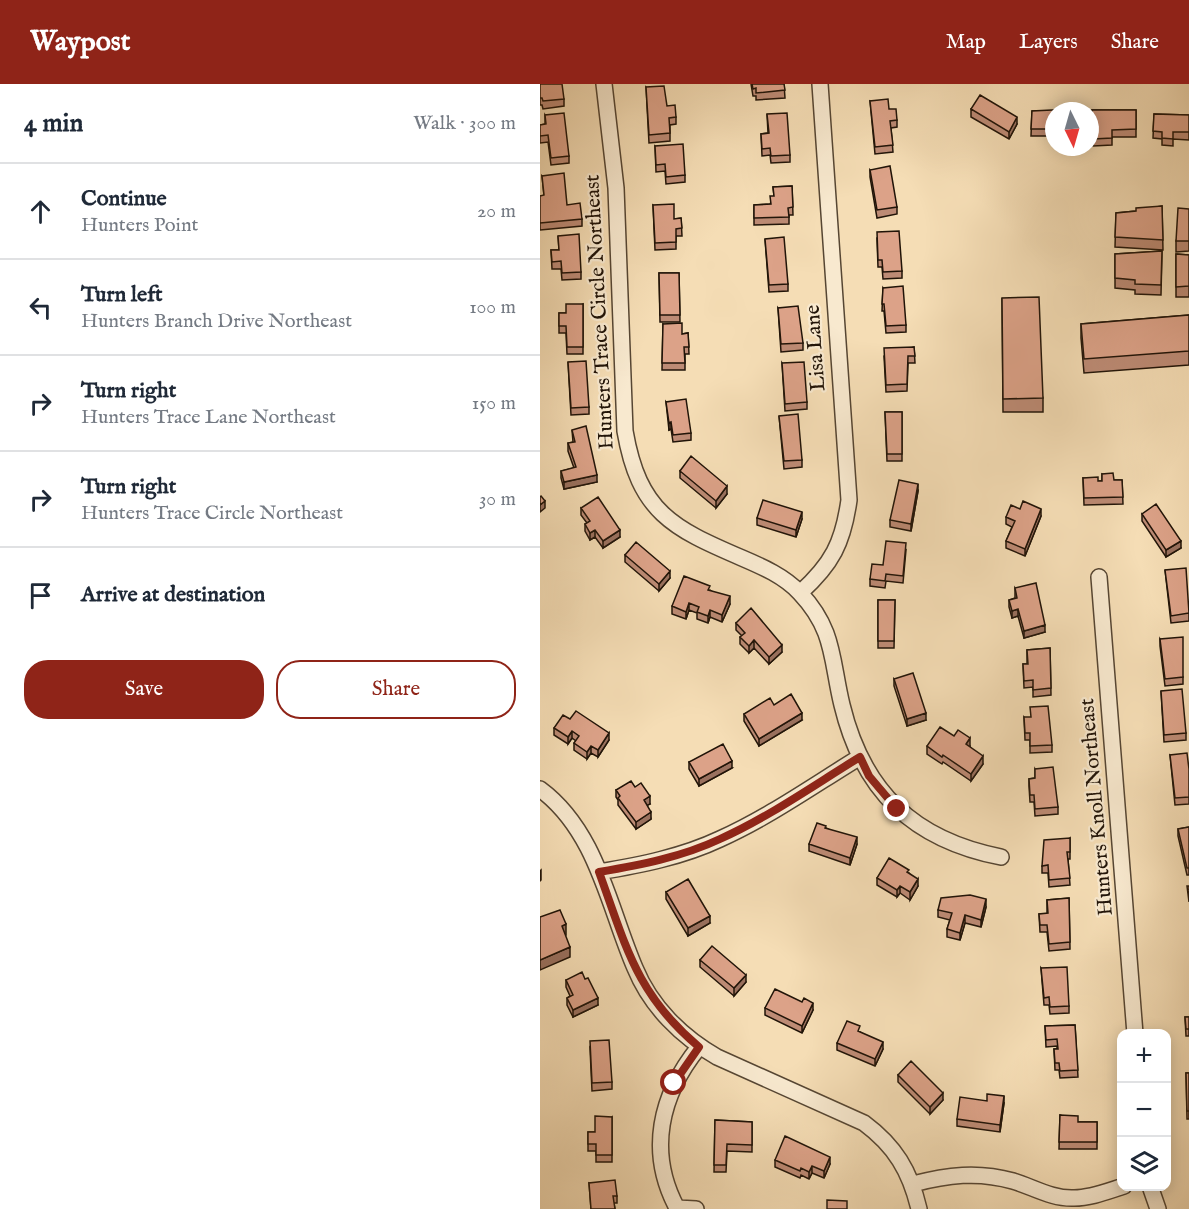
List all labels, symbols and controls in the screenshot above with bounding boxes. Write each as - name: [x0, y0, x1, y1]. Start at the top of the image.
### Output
- text: Waypost: [30, 25, 130, 60]
- text: Map: [946, 29, 986, 56]
- text: Layers: [1019, 29, 1078, 56]
- text: Share: [1111, 29, 1159, 56]
- north arrow: [1045, 102, 1099, 156]
- text: 4 min: [24, 107, 83, 140]
- text: Walk · 300 m: [413, 111, 516, 136]
- street label: Hunters Trace Circle Northeast: [579, 174, 621, 450]
- text: Continue: [81, 185, 167, 213]
- icon: ahead: [24, 195, 57, 228]
- text: 20 m: [477, 199, 516, 224]
- text: Hunters Point: [81, 213, 198, 238]
- text: Turn left: [81, 281, 163, 309]
- icon: left: [24, 291, 57, 324]
- text: 100 m: [469, 295, 516, 320]
- street label: Lisa Lane: [799, 304, 832, 392]
- text: Hunters Branch Drive Northeast: [81, 309, 352, 334]
- text: Turn right: [81, 377, 176, 405]
- icon: right: [24, 387, 57, 420]
- text: 150 m: [472, 391, 516, 416]
- text: Hunters Trace Lane Northeast: [81, 405, 336, 430]
- text: Turn right: [81, 473, 176, 501]
- icon: right: [24, 483, 57, 516]
- text: 30 m: [479, 487, 516, 512]
- text: Hunters Trace Circle Northeast: [81, 501, 343, 526]
- icon: arrive: [24, 579, 57, 612]
- text: Arrive at destination: [81, 581, 265, 609]
- button: Save: [24, 660, 264, 719]
- button: Share: [276, 660, 516, 719]
- street label: Hunters Knoll Northeast: [1074, 697, 1120, 917]
- route end: [883, 795, 909, 821]
- map controls: [1117, 1029, 1171, 1191]
- button: +: [1117, 1029, 1171, 1083]
- route start: [660, 1069, 686, 1095]
- button: −: [1117, 1083, 1171, 1137]
- button: layers: [1117, 1137, 1171, 1191]

